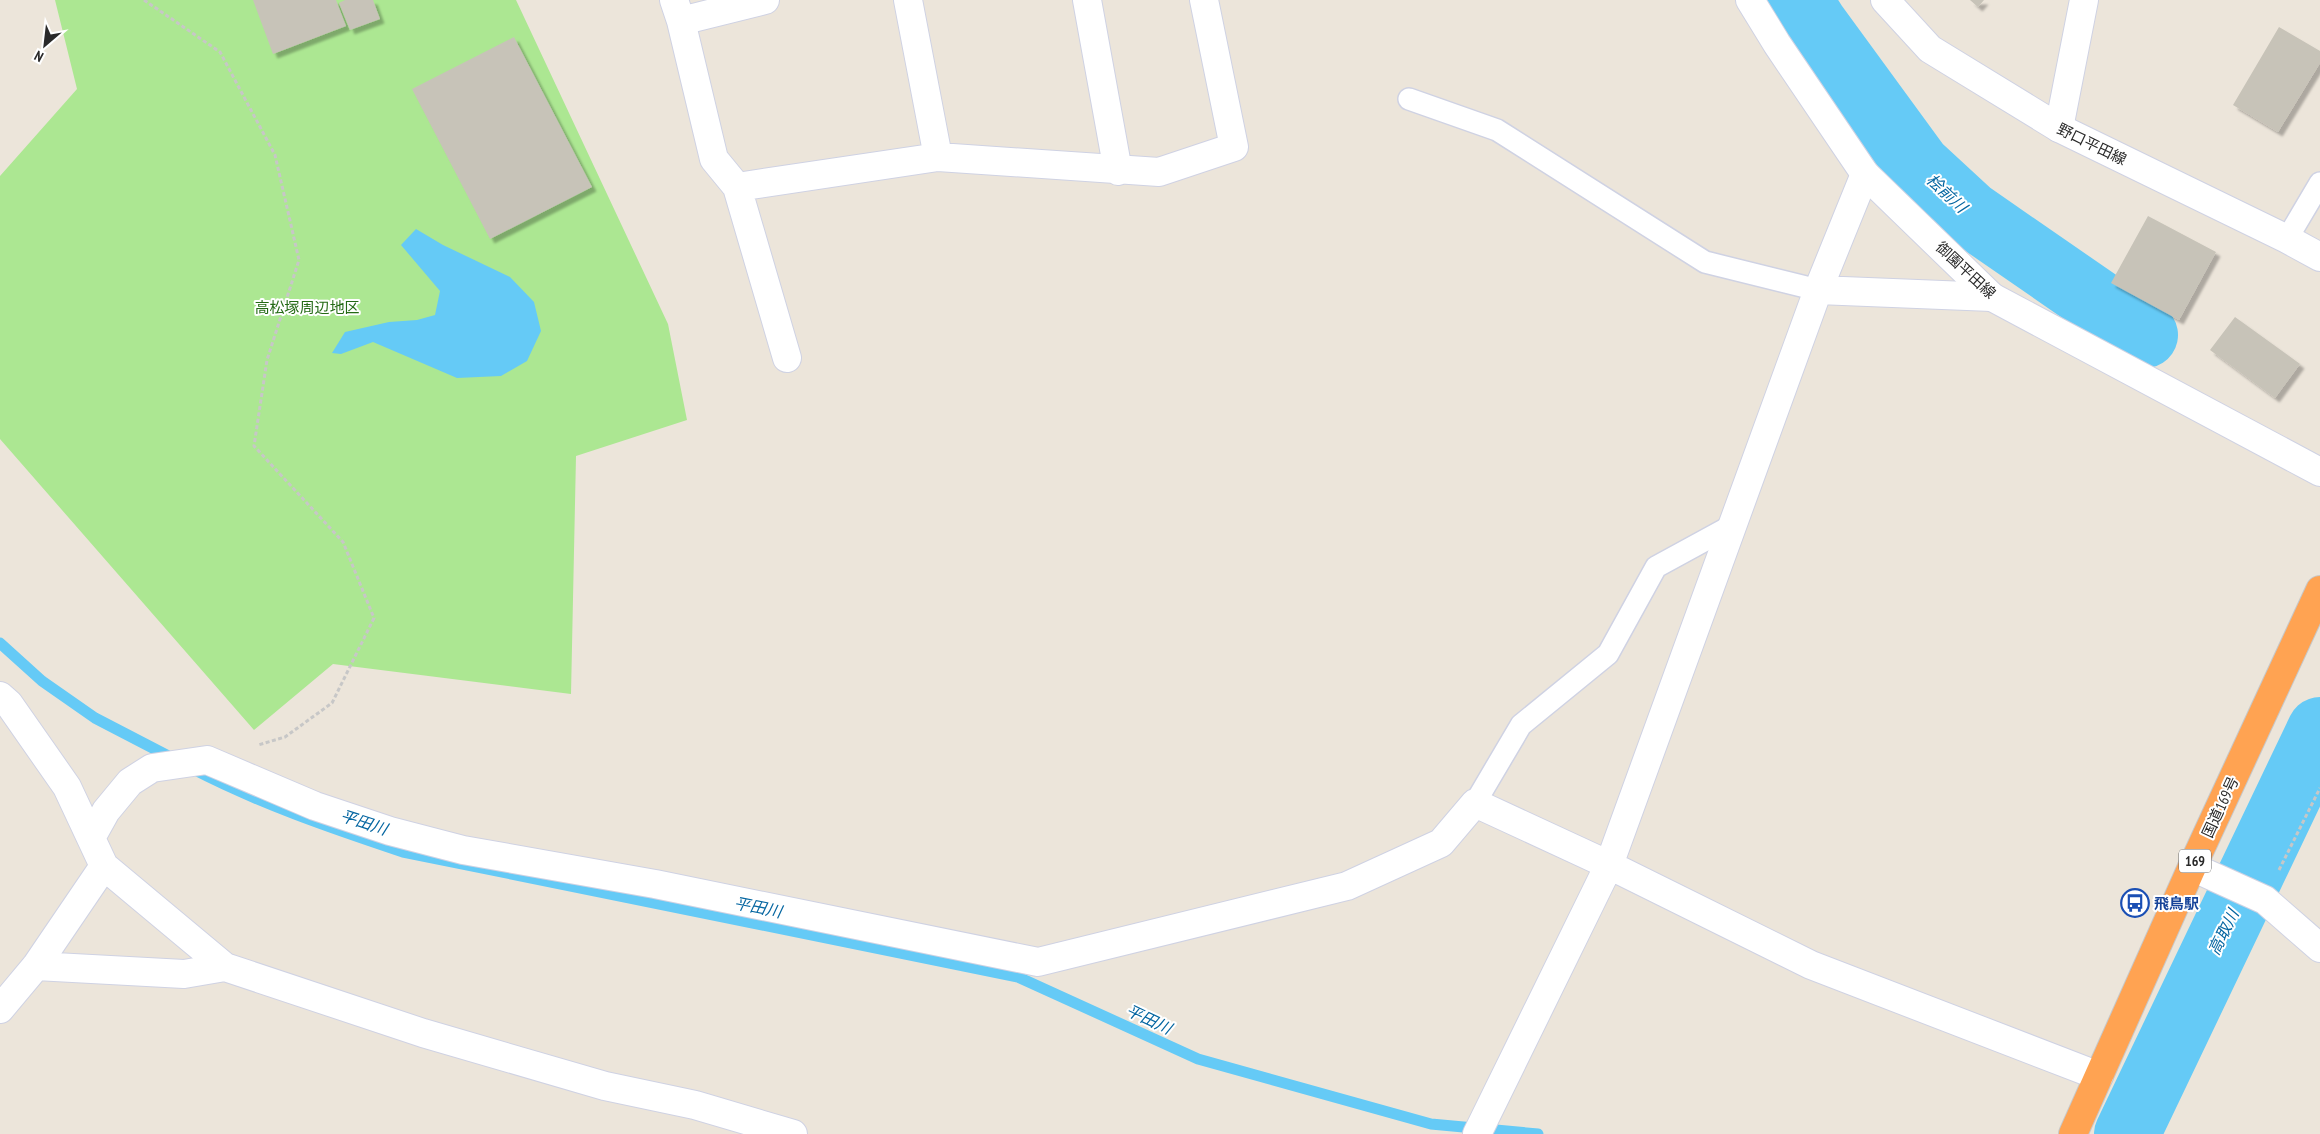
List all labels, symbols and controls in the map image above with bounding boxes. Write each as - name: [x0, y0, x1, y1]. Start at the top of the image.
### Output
- north arrow: [20, 20, 70, 70]
- text: N: [31, 47, 46, 66]
- street label: 野口平田線: [2054, 119, 2130, 169]
- water label: 桧前川: [1923, 169, 1973, 218]
- street label: 御園平田線: [1932, 237, 2000, 303]
- park label: 高松塚周辺地区: [254, 298, 360, 317]
- street label: 国道169号: [2198, 773, 2242, 841]
- water label: 平田川: [338, 805, 392, 840]
- road number: 169: [2179, 849, 2211, 872]
- bus stop icon: 飛鳥駅: [2120, 888, 2150, 918]
- water label: 平田川: [733, 893, 785, 922]
- place label: 飛鳥駅: [2154, 894, 2199, 913]
- water label: 高取川: [2203, 904, 2243, 958]
- water label: 平田川: [1123, 1000, 1177, 1039]

